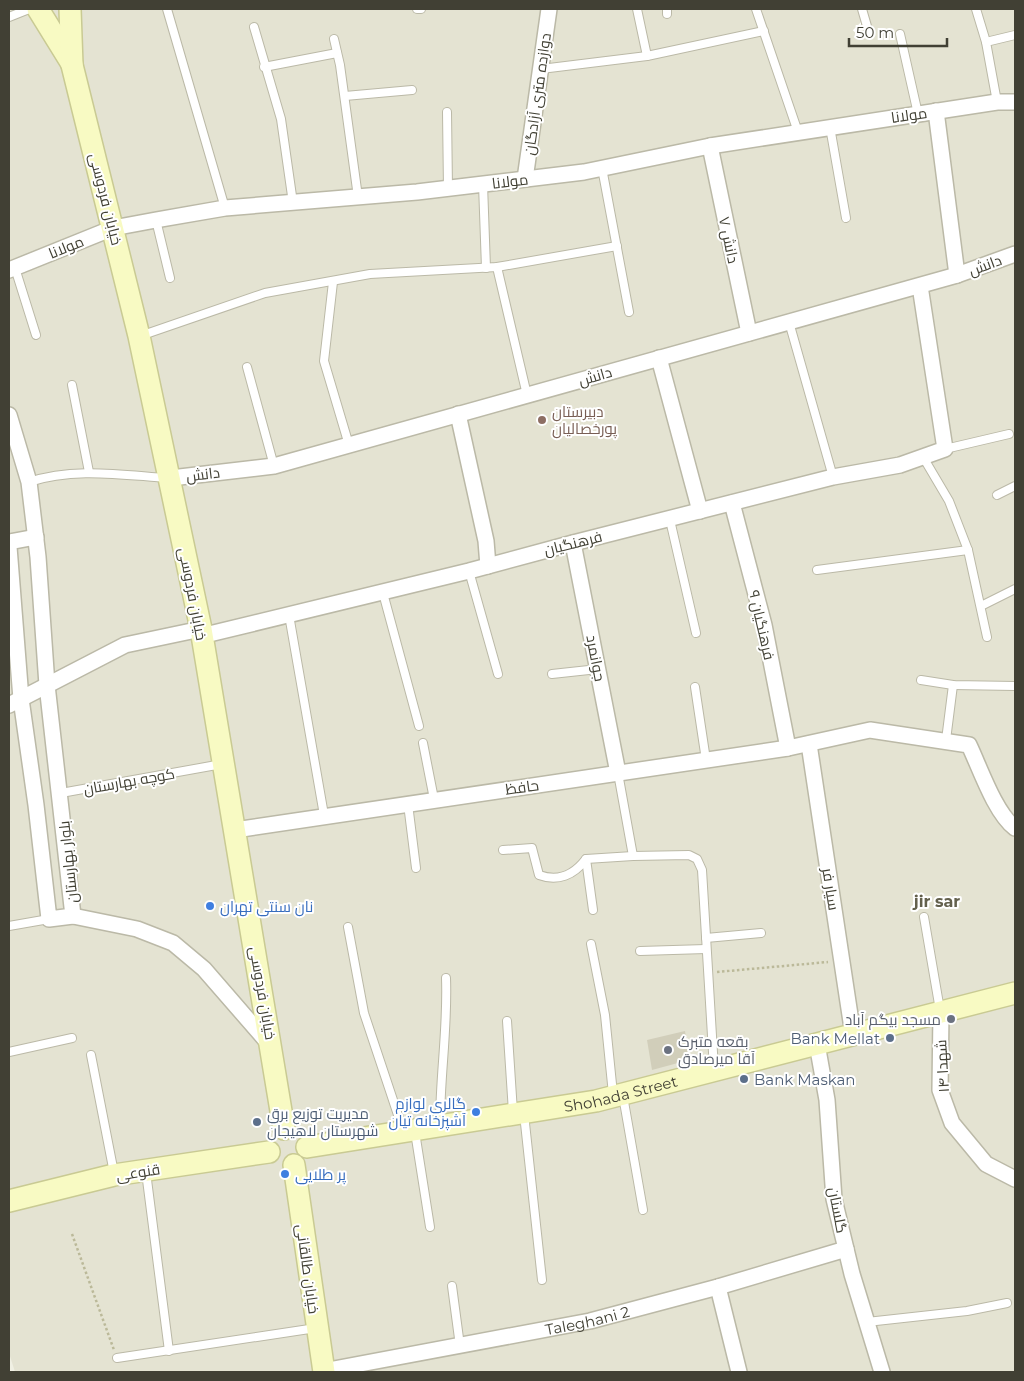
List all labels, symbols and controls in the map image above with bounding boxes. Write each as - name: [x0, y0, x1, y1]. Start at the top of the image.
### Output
- scale bar: [849, 15, 946, 47]
- text: 50 m: [856, 23, 894, 42]
- street label: دوازده متری آزادگان: [519, 32, 556, 156]
- street label: مولانا: [890, 103, 928, 127]
- street label: خیابان فردوسی: [84, 151, 127, 247]
- street label: مولانا: [491, 169, 529, 193]
- street label: دانش ۷: [714, 215, 743, 265]
- street label: مولانا: [46, 231, 86, 263]
- street label: دانش: [966, 250, 1005, 281]
- street label: دانش: [576, 362, 614, 391]
- place label: دبیرستان پورخصالیان: [552, 402, 617, 439]
- marker: دبیرستان پورخصالیان: [536, 414, 548, 426]
- street label: دانش: [185, 462, 221, 486]
- street label: فرهنگیان: [542, 527, 604, 560]
- street label: خیابان فردوسی: [174, 546, 211, 642]
- street label: فرهنگیان ۹: [744, 588, 779, 662]
- street label: جوانمرد: [582, 633, 610, 683]
- street label: کوچه بهارستان: [82, 764, 176, 799]
- street label: حافظ: [504, 775, 540, 799]
- street label: بلوار بهارستان: [54, 820, 83, 904]
- street label: سیار فر: [818, 865, 844, 912]
- district label: jir sar: [912, 892, 960, 911]
- place label: نان سنتی تهران: [220, 897, 313, 917]
- marker: نان سنتی تهران: [204, 900, 216, 912]
- street label: خیابان فردوسی: [244, 945, 281, 1041]
- place label: مسجد بیگم آباد: [845, 1010, 941, 1030]
- marker: مسجد بیگم آباد: [945, 1013, 957, 1025]
- place label: Bank Mellat: [790, 1029, 880, 1048]
- place label: بقعه متبرک آقا میرصادق: [678, 1032, 755, 1069]
- marker: Bank Mellat: [884, 1032, 896, 1044]
- street label: شهدا ۱۴: [931, 1039, 954, 1093]
- marker: بقعه متبرک آقا میرصادق: [662, 1044, 674, 1056]
- place label: Bank Maskan: [754, 1070, 856, 1089]
- street label: Shohada Street: [562, 1071, 679, 1116]
- marker: Bank Maskan: [738, 1073, 750, 1085]
- place label: گالری لوازم آشپزخانه تیان: [388, 1094, 466, 1131]
- place label: مدیریت توزیع برق شهرستان لاهیجان: [267, 1104, 378, 1141]
- marker: گالری لوازم آشپزخانه تیان: [470, 1106, 482, 1118]
- marker: مدیریت توزیع برق شهرستان لاهیجان: [251, 1116, 263, 1128]
- street label: قنوعی: [115, 1159, 162, 1186]
- place label: پر طلایی: [295, 1165, 346, 1185]
- marker: پر طلایی: [279, 1168, 291, 1180]
- street label: گلستان: [823, 1185, 852, 1235]
- street label: خیابان طالقانی: [291, 1223, 324, 1315]
- street label: Taleghani 2: [543, 1301, 631, 1339]

